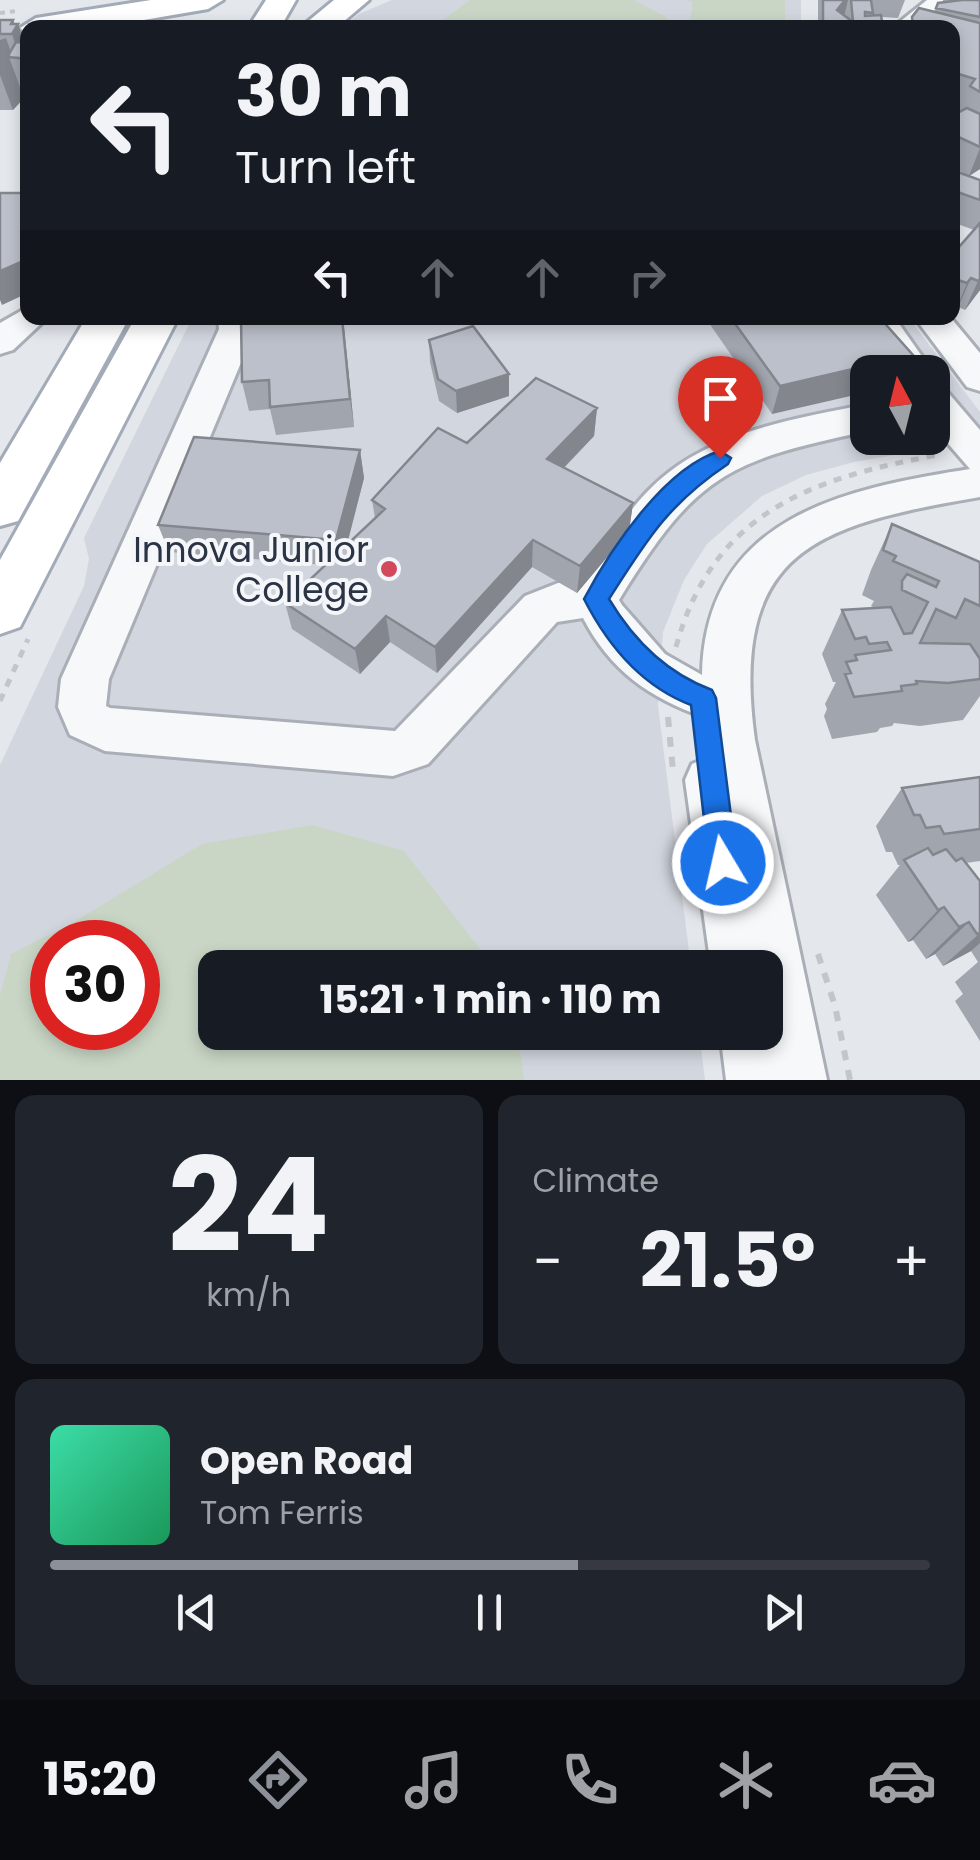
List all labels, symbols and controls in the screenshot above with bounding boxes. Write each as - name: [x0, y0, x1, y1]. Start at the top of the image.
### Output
- text: 30 m: [235, 42, 412, 141]
- icon: left: [70, 60, 200, 190]
- text: Turn left: [235, 136, 416, 199]
- icon: left: [305, 250, 360, 305]
- icon: ahead: [410, 250, 465, 305]
- icon: ahead: [515, 250, 570, 305]
- icon: right: [620, 250, 675, 305]
- north arrow: [850, 355, 950, 455]
- map controls: [850, 355, 950, 455]
- pin: [678, 356, 763, 459]
- icon: arrive: [693, 371, 748, 426]
- place label: Innova Junior College: [133, 525, 369, 614]
- marker: Innova Junior College: [378, 558, 400, 580]
- position arrow: [671, 811, 775, 915]
- speed limit sign: 30: [30, 920, 160, 1050]
- text: 15:21 · 1 min · 110 m: [320, 973, 661, 1026]
- text: 24: [168, 1114, 330, 1297]
- text: Climate: [533, 1158, 659, 1203]
- text: 21.5°: [640, 1208, 815, 1313]
- text: −: [533, 1223, 563, 1300]
- text: +: [892, 1223, 930, 1300]
- text: km/h: [206, 1272, 291, 1317]
- text: Open Road: [200, 1434, 413, 1487]
- text: Tom Ferris: [200, 1490, 364, 1535]
- icon: previous: [169, 1585, 224, 1640]
- icon: pause: [462, 1585, 517, 1640]
- icon: next: [756, 1585, 811, 1640]
- icon: directions: [243, 1745, 313, 1815]
- icon: music: [399, 1745, 469, 1815]
- icon: phone: [555, 1745, 625, 1815]
- icon: climate: [711, 1745, 781, 1815]
- icon: car: [867, 1745, 937, 1815]
- text: 15:20: [43, 1748, 157, 1811]

